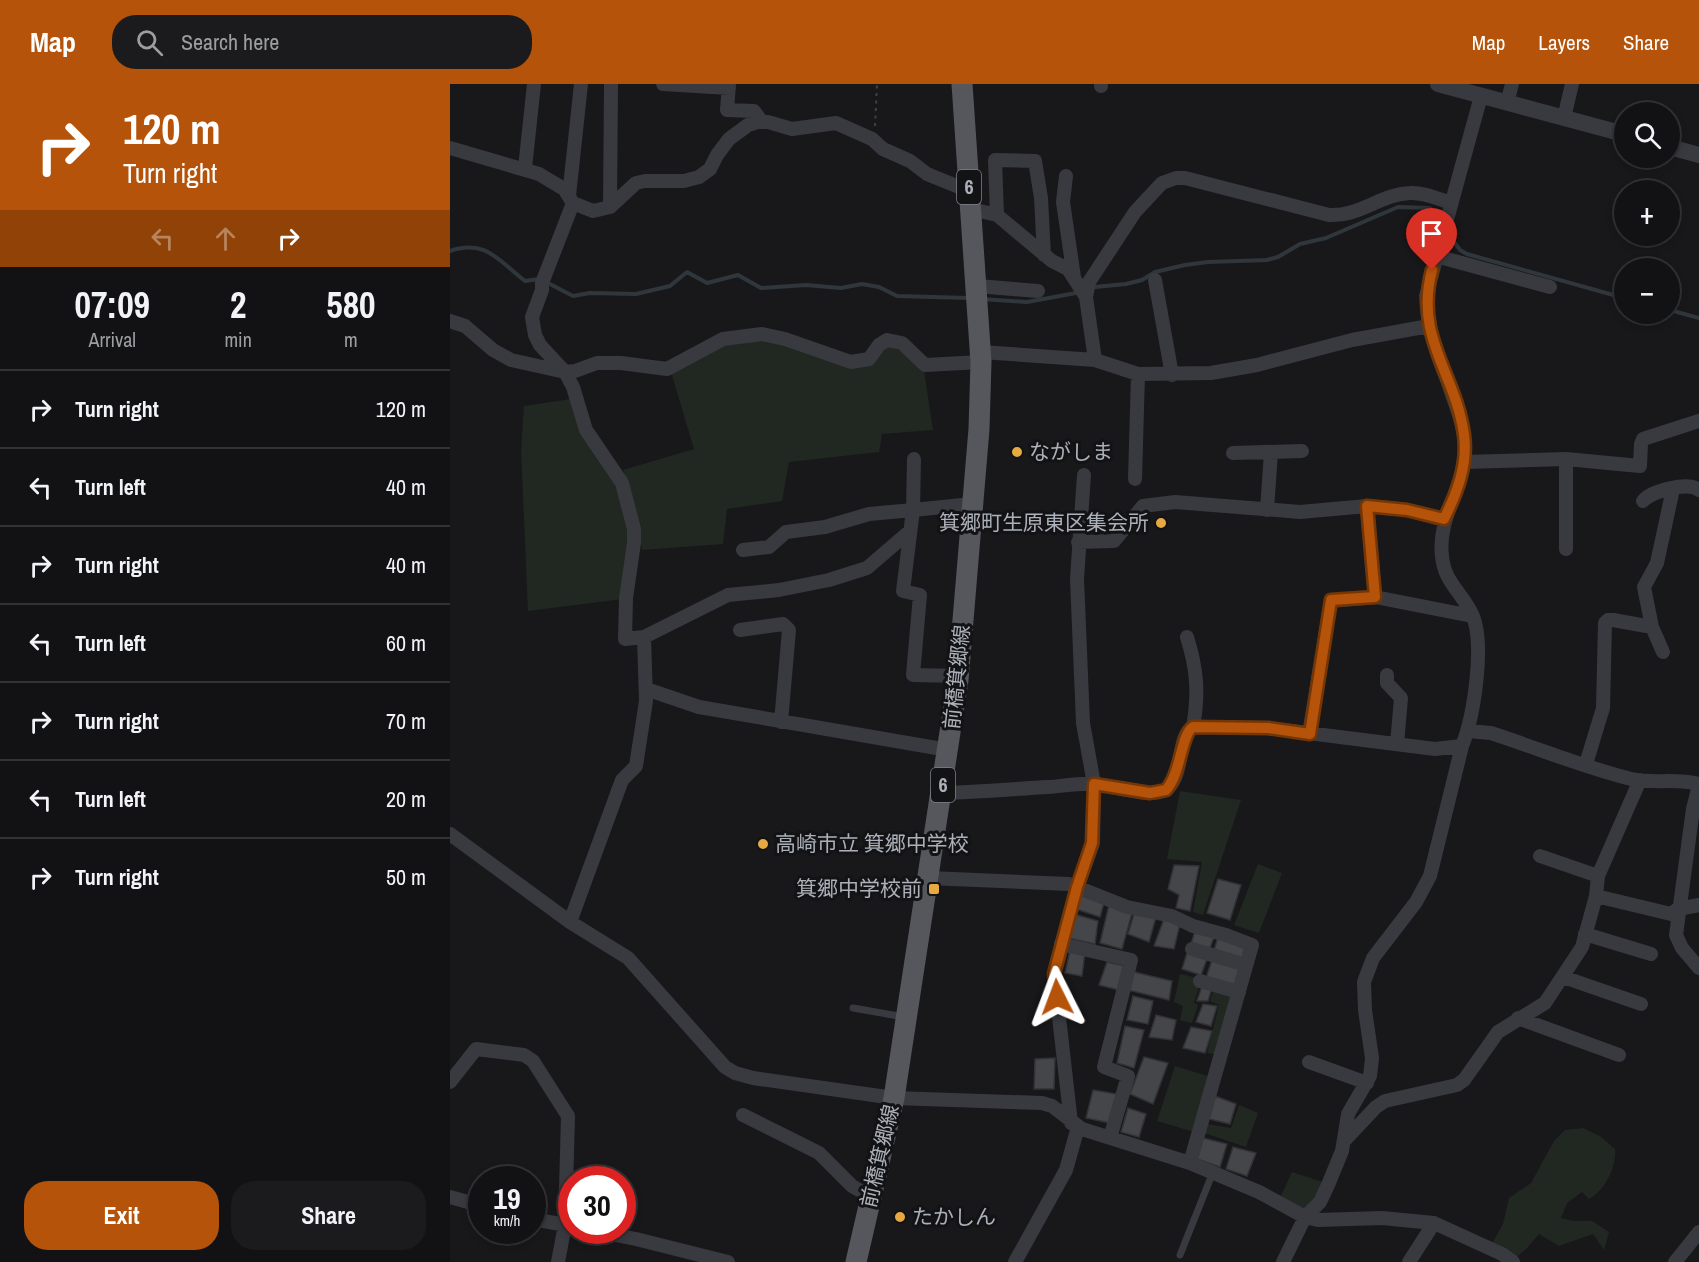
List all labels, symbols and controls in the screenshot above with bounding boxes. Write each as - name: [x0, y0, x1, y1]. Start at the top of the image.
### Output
- search box: [112, 15, 532, 69]
- text: Map: [30, 23, 76, 61]
- icon: search: [133, 26, 166, 59]
- text: Search here: [181, 27, 279, 57]
- text: Map: [1472, 28, 1505, 57]
- text: Layers: [1538, 28, 1590, 57]
- text: Share: [1623, 28, 1669, 57]
- text: 120 m: [123, 101, 221, 157]
- map controls: [1614, 102, 1680, 324]
- button: search: [1614, 102, 1680, 168]
- icon: right: [24, 108, 102, 186]
- text: Turn right: [123, 155, 217, 191]
- road number: 6: [957, 170, 981, 204]
- button: +: [1614, 180, 1680, 246]
- pin: [1406, 208, 1457, 270]
- icon: arrive: [1415, 217, 1448, 250]
- icon: left: [146, 222, 179, 255]
- icon: ahead: [209, 222, 242, 255]
- icon: right: [272, 222, 305, 255]
- button: −: [1614, 258, 1680, 324]
- text: 07:09: [74, 281, 150, 329]
- text: 2: [230, 281, 246, 329]
- text: 580: [326, 281, 376, 329]
- text: Arrival: [89, 326, 136, 353]
- text: min: [224, 326, 252, 353]
- text: m: [344, 326, 358, 353]
- icon: right: [24, 393, 57, 426]
- text: Turn right: [75, 394, 159, 424]
- text: 120 m: [376, 394, 426, 424]
- place label: ながしま: [1029, 437, 1113, 466]
- marker: ながしま: [1010, 445, 1024, 459]
- icon: left: [24, 471, 57, 504]
- text: Turn left: [75, 472, 146, 502]
- text: 40 m: [386, 472, 426, 502]
- place label: 箕郷町生原東区集会所: [939, 508, 1149, 537]
- marker: 箕郷町生原東区集会所: [1154, 516, 1168, 530]
- icon: right: [24, 549, 57, 582]
- text: Turn right: [75, 550, 159, 580]
- text: 40 m: [386, 550, 426, 580]
- street label: 前橋箕郷線: [937, 623, 976, 731]
- icon: left: [24, 627, 57, 660]
- text: Turn left: [75, 628, 146, 658]
- text: 60 m: [386, 628, 426, 658]
- icon: right: [24, 705, 57, 738]
- text: Turn right: [75, 706, 159, 736]
- text: 70 m: [386, 706, 426, 736]
- road number: 6: [931, 768, 955, 802]
- icon: left: [24, 783, 57, 816]
- text: Turn left: [75, 784, 146, 814]
- text: 20 m: [386, 784, 426, 814]
- place label: 高崎市立 箕郷中学校: [775, 829, 969, 858]
- marker: 高崎市立 箕郷中学校: [756, 837, 770, 851]
- icon: right: [24, 861, 57, 894]
- text: Turn right: [75, 862, 159, 892]
- text: 50 m: [386, 862, 426, 892]
- place label: 箕郷中学校前: [796, 874, 922, 903]
- marker: 箕郷中学校前: [927, 882, 941, 896]
- position arrow: [1025, 965, 1089, 1029]
- street label: 前橋箕郷線: [854, 1101, 905, 1210]
- speed limit sign: 30: [558, 1166, 636, 1244]
- text: 19: [493, 1178, 521, 1218]
- button: Exit: [24, 1181, 219, 1250]
- button: Share: [231, 1181, 426, 1250]
- place label: たかしん: [912, 1202, 996, 1231]
- text: km/h: [494, 1210, 520, 1231]
- marker: たかしん: [893, 1210, 907, 1224]

